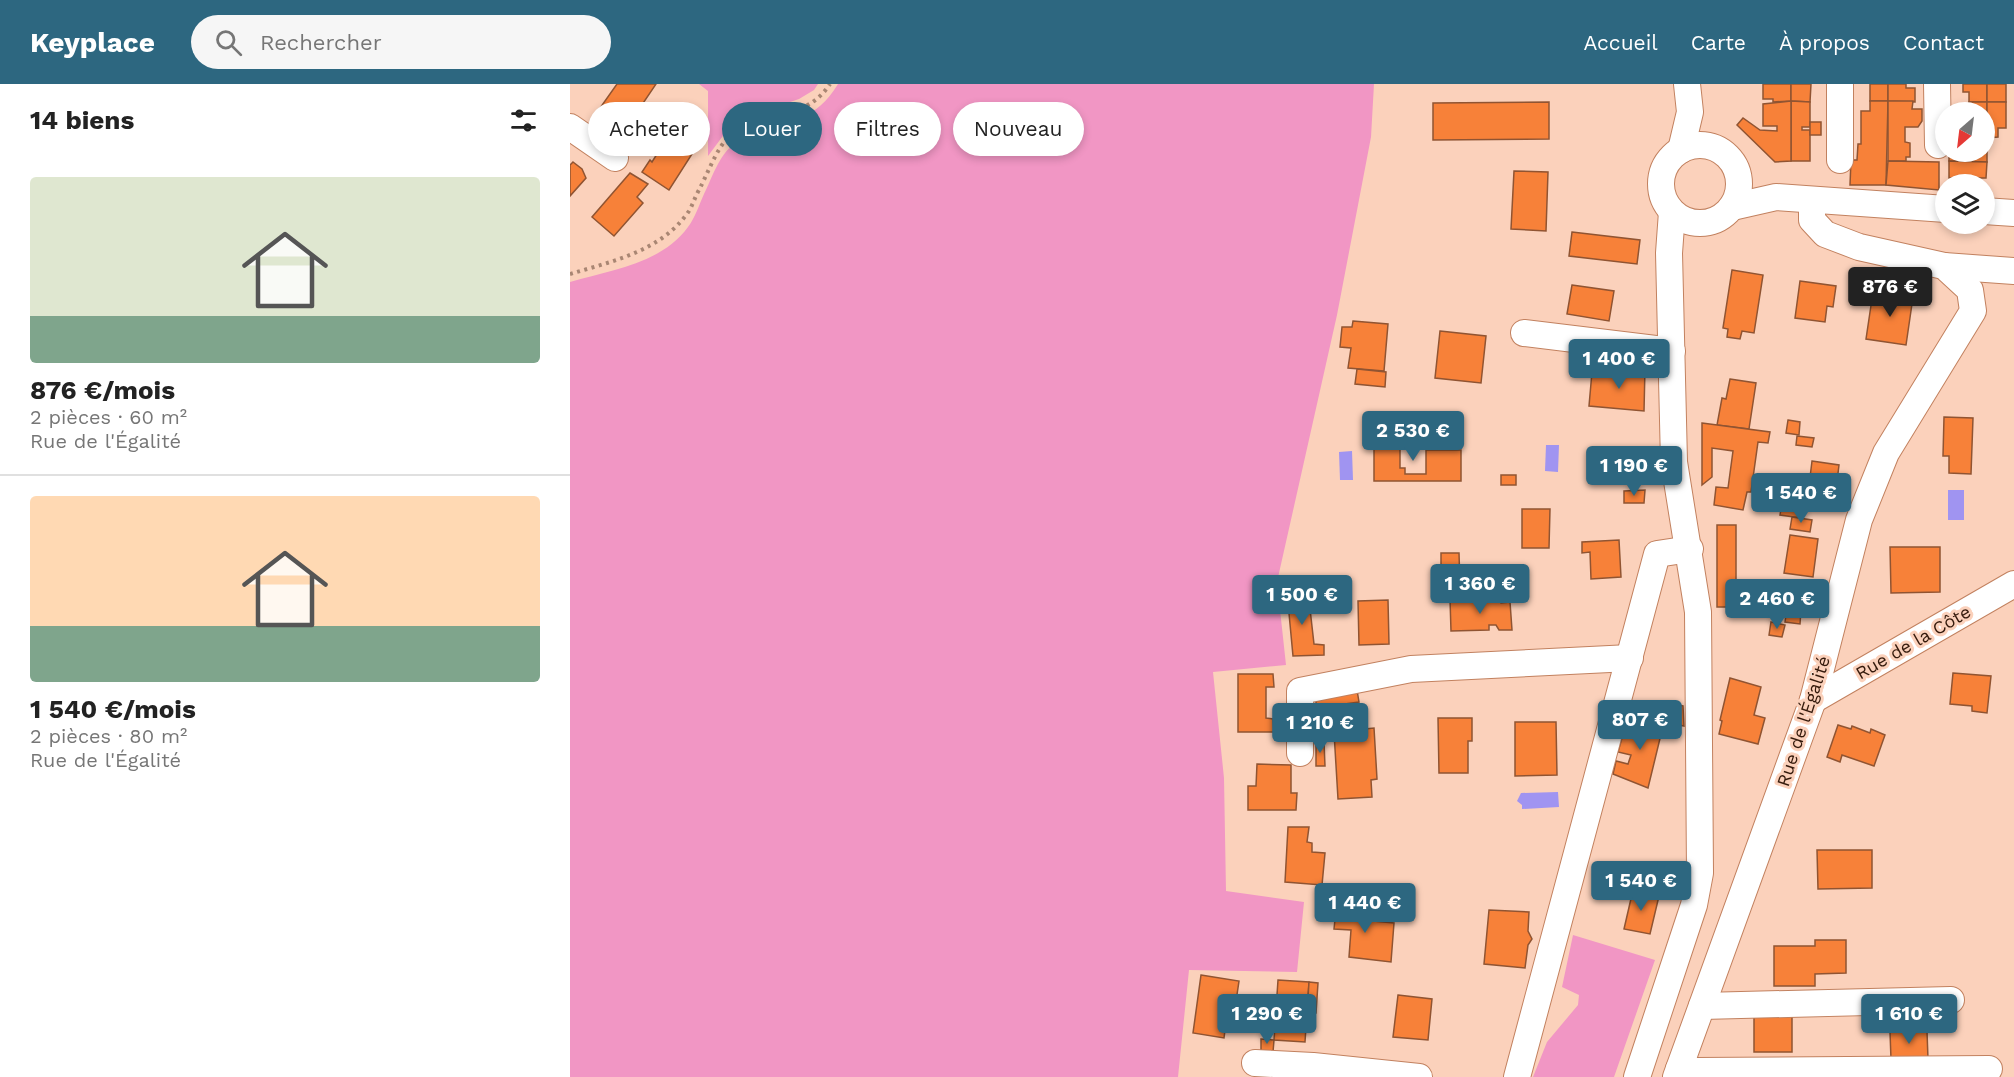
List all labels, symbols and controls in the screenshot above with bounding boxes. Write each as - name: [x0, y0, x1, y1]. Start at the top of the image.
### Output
- search box: [191, 15, 611, 69]
- text: Keyplace: [30, 26, 155, 59]
- icon: search: [212, 26, 245, 59]
- text: Rechercher: [260, 30, 382, 55]
- text: Accueil: [1583, 30, 1658, 55]
- text: Carte: [1691, 30, 1746, 55]
- text: À propos: [1779, 30, 1870, 55]
- text: Contact: [1903, 30, 1984, 55]
- chip: Acheter: [588, 102, 710, 156]
- chip: Louer: [722, 102, 822, 156]
- chip: Filtres: [834, 102, 941, 156]
- chip: Nouveau: [953, 102, 1084, 156]
- north arrow: [1935, 102, 1995, 162]
- map controls: [1935, 102, 1995, 234]
- icon: filters: [507, 104, 540, 137]
- text: 14 biens: [30, 105, 134, 135]
- button: layers: [1935, 174, 1995, 234]
- icon: home: [231, 216, 339, 324]
- pin: 876 €: [1848, 267, 1932, 318]
- text: 876 €: [1862, 274, 1918, 298]
- pin: 1 400 €: [1564, 339, 1674, 390]
- text: 1 400 €: [1583, 346, 1655, 370]
- text: 876 €/mois: [30, 375, 175, 405]
- text: 2 pièces · 60 m²: [30, 405, 187, 429]
- pin: 2 530 €: [1358, 411, 1468, 462]
- text: 2 530 €: [1376, 418, 1450, 442]
- text: Rue de l'Égalité: [30, 429, 181, 453]
- pin: 1 190 €: [1579, 446, 1689, 497]
- text: 1 190 €: [1600, 453, 1668, 477]
- pin: 1 540 €: [1746, 473, 1856, 524]
- text: 1 540 €: [1765, 480, 1837, 504]
- icon: home: [231, 535, 339, 643]
- pin: 1 360 €: [1425, 564, 1535, 615]
- text: 1 360 €: [1444, 571, 1516, 595]
- pin: 1 500 €: [1247, 575, 1357, 626]
- pin: 2 460 €: [1722, 579, 1832, 630]
- text: 1 500 €: [1266, 582, 1338, 606]
- text: 2 460 €: [1739, 586, 1815, 610]
- street label: Rue de la Côte: [1852, 601, 1974, 683]
- street label: Rue de l'Égalité: [1772, 653, 1834, 789]
- text: 1 540 €/mois: [30, 694, 196, 724]
- pin: 807 €: [1598, 700, 1682, 751]
- pin: 1 210 €: [1265, 703, 1375, 754]
- text: 807 €: [1612, 707, 1668, 731]
- text: 1 210 €: [1286, 710, 1354, 734]
- text: 2 pièces · 80 m²: [30, 724, 187, 748]
- text: Rue de l'Égalité: [30, 748, 181, 772]
- pin: 1 540 €: [1586, 861, 1696, 912]
- text: 1 540 €: [1605, 868, 1677, 892]
- pin: 1 440 €: [1310, 883, 1420, 934]
- text: 1 440 €: [1329, 890, 1401, 914]
- pin: 1 290 €: [1212, 994, 1322, 1045]
- pin: 1 610 €: [1854, 994, 1964, 1045]
- text: 1 290 €: [1231, 1001, 1303, 1025]
- text: 1 610 €: [1875, 1001, 1943, 1025]

